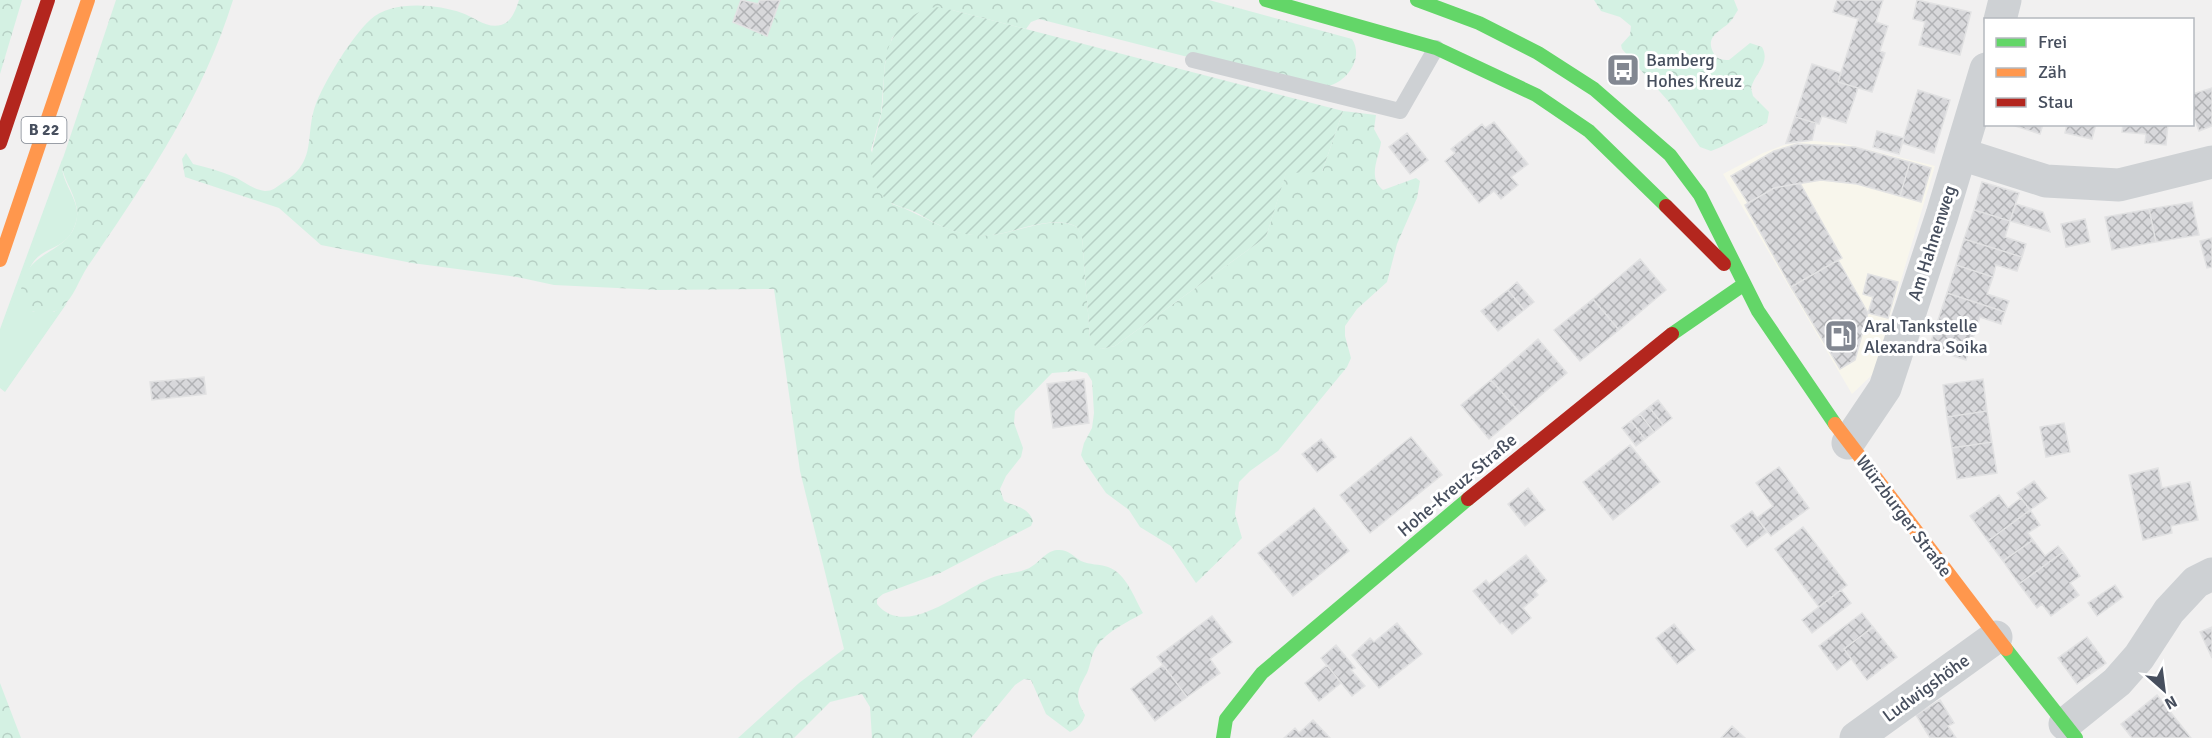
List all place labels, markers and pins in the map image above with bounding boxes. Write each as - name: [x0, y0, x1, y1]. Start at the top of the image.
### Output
- place label: Bamberg Hohes Kreuz: [1646, 49, 1742, 92]
- bus stop icon: Bamberg Hohes Kreuz: [1605, 52, 1641, 88]
- place label: Aral Tankstelle Alexandra Soika: [1864, 315, 1988, 358]
- fuel station icon: Aral Tankstelle Alexandra Soika: [1823, 318, 1859, 354]

